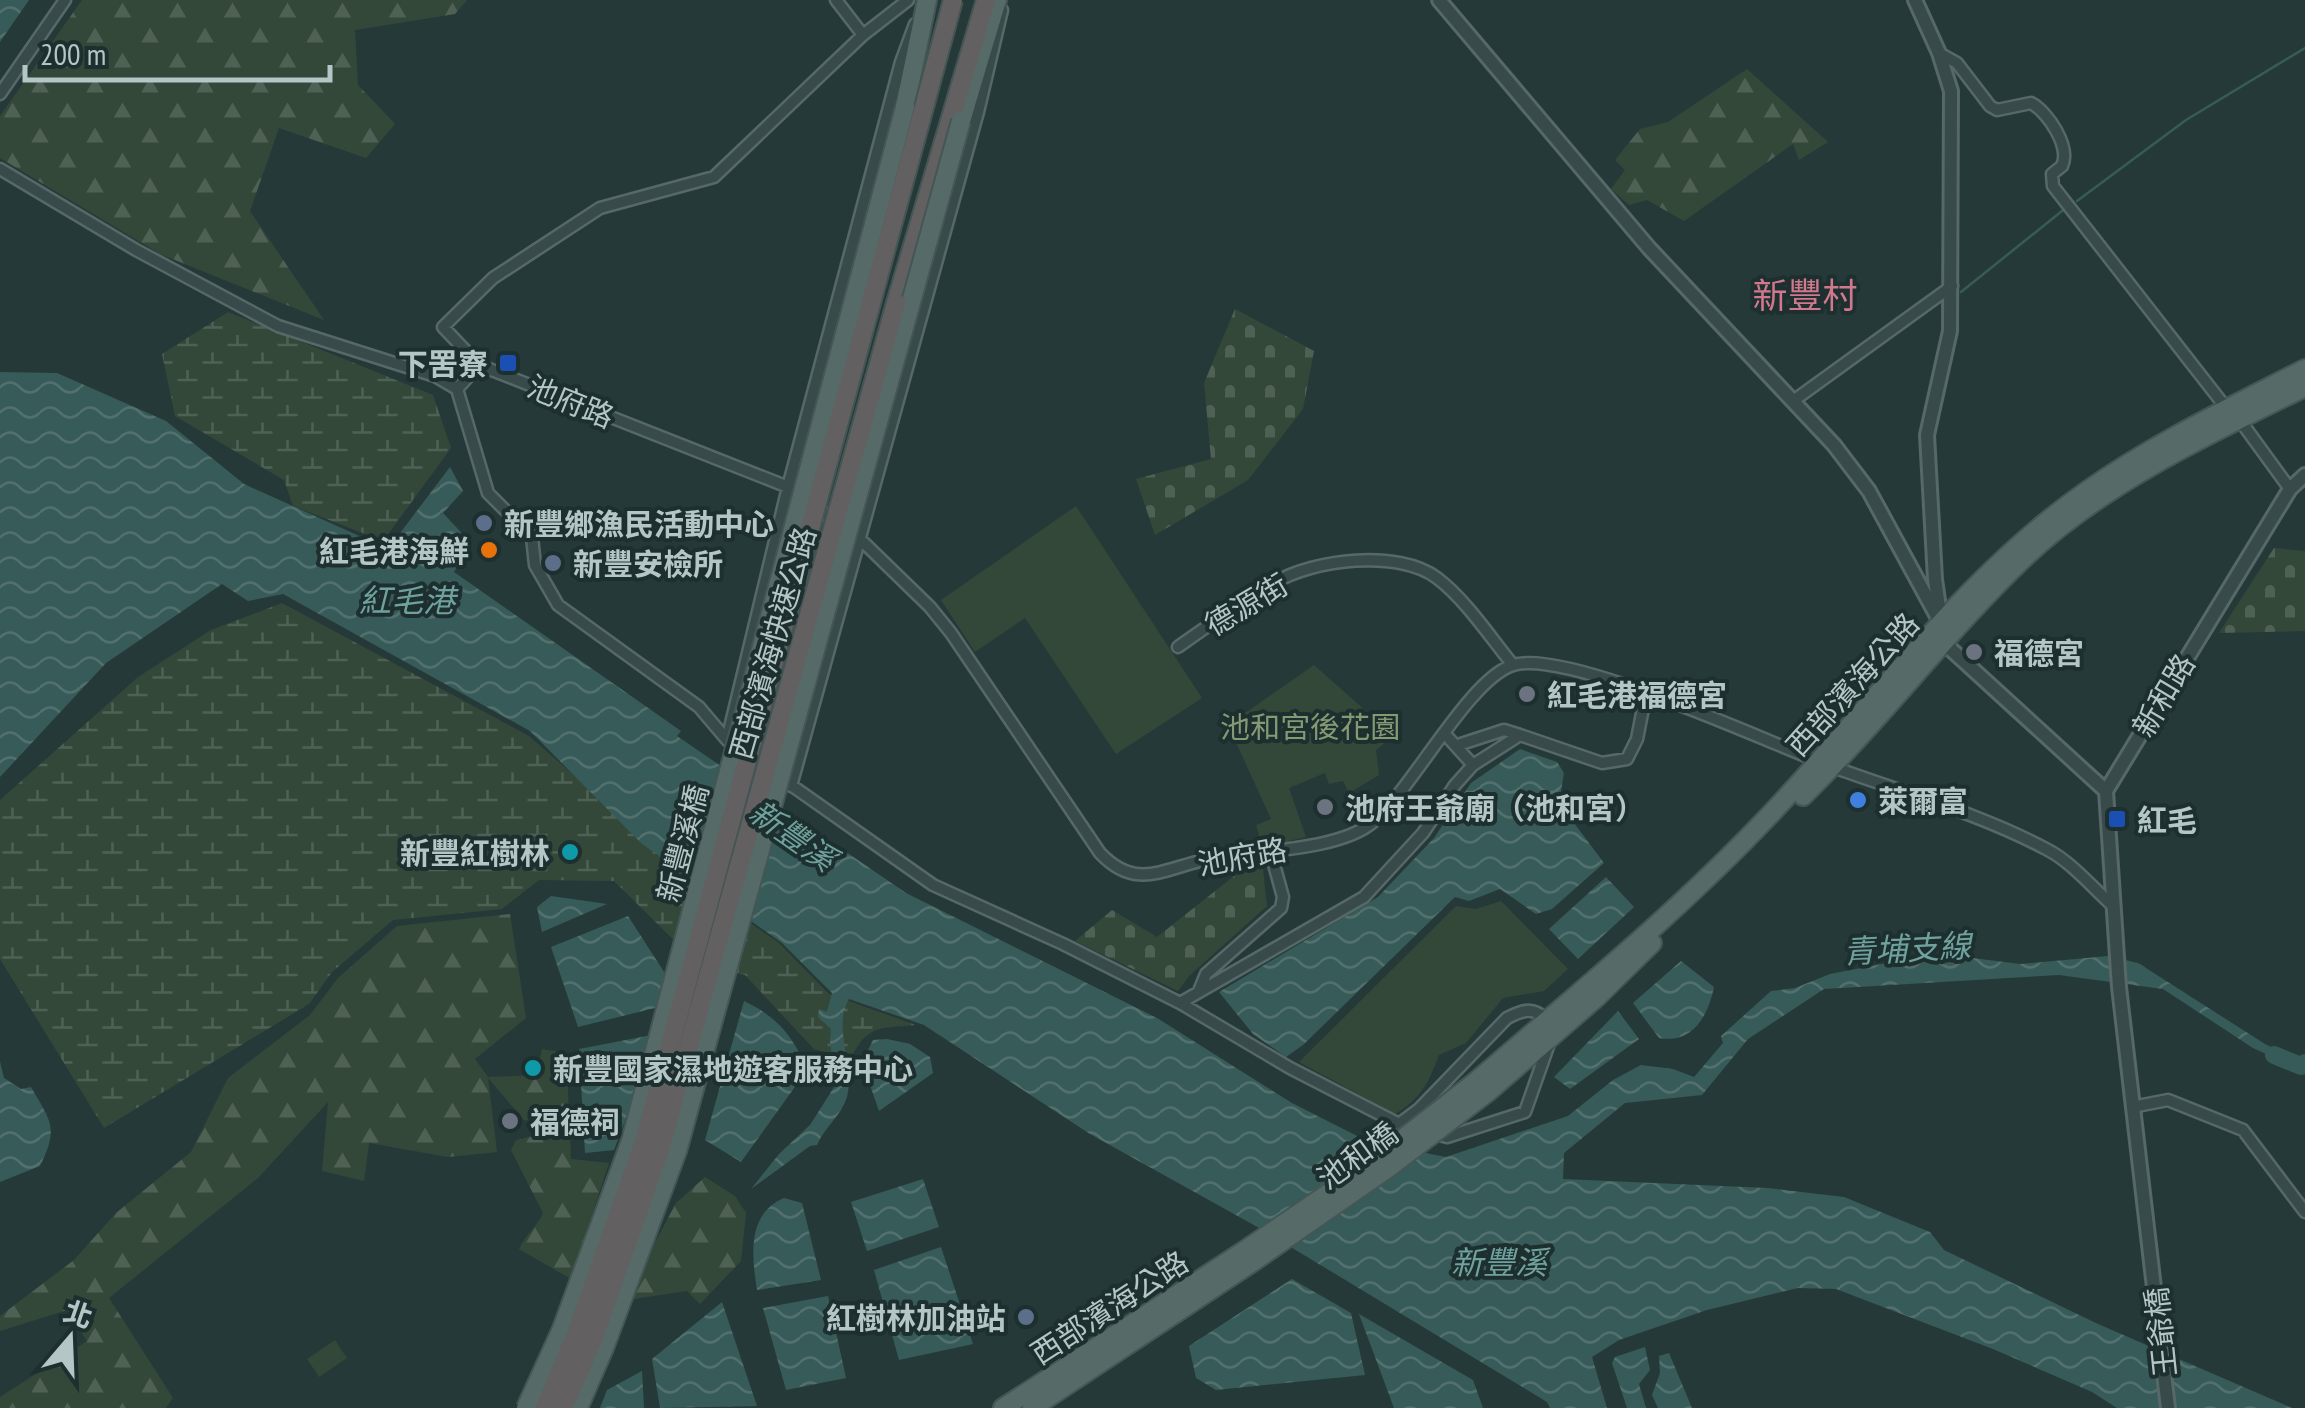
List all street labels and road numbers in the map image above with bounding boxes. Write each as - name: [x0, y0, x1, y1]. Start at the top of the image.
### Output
- street label: 池府路: [522, 366, 620, 436]
- street label: 西部濱海快速公路: [720, 522, 824, 764]
- street label: 德源街: [1197, 564, 1295, 644]
- street label: 西部濱海公路: [1777, 604, 1927, 764]
- street label: 新和路: [2123, 646, 2203, 744]
- street label: 新豐溪橋: [648, 780, 716, 906]
- street label: 池府路: [1194, 829, 1290, 883]
- street label: 池和橋: [1309, 1113, 1405, 1197]
- street label: 西部濱海公路: [1023, 1242, 1195, 1372]
- street label: 王爺橋: [2136, 1285, 2184, 1379]

